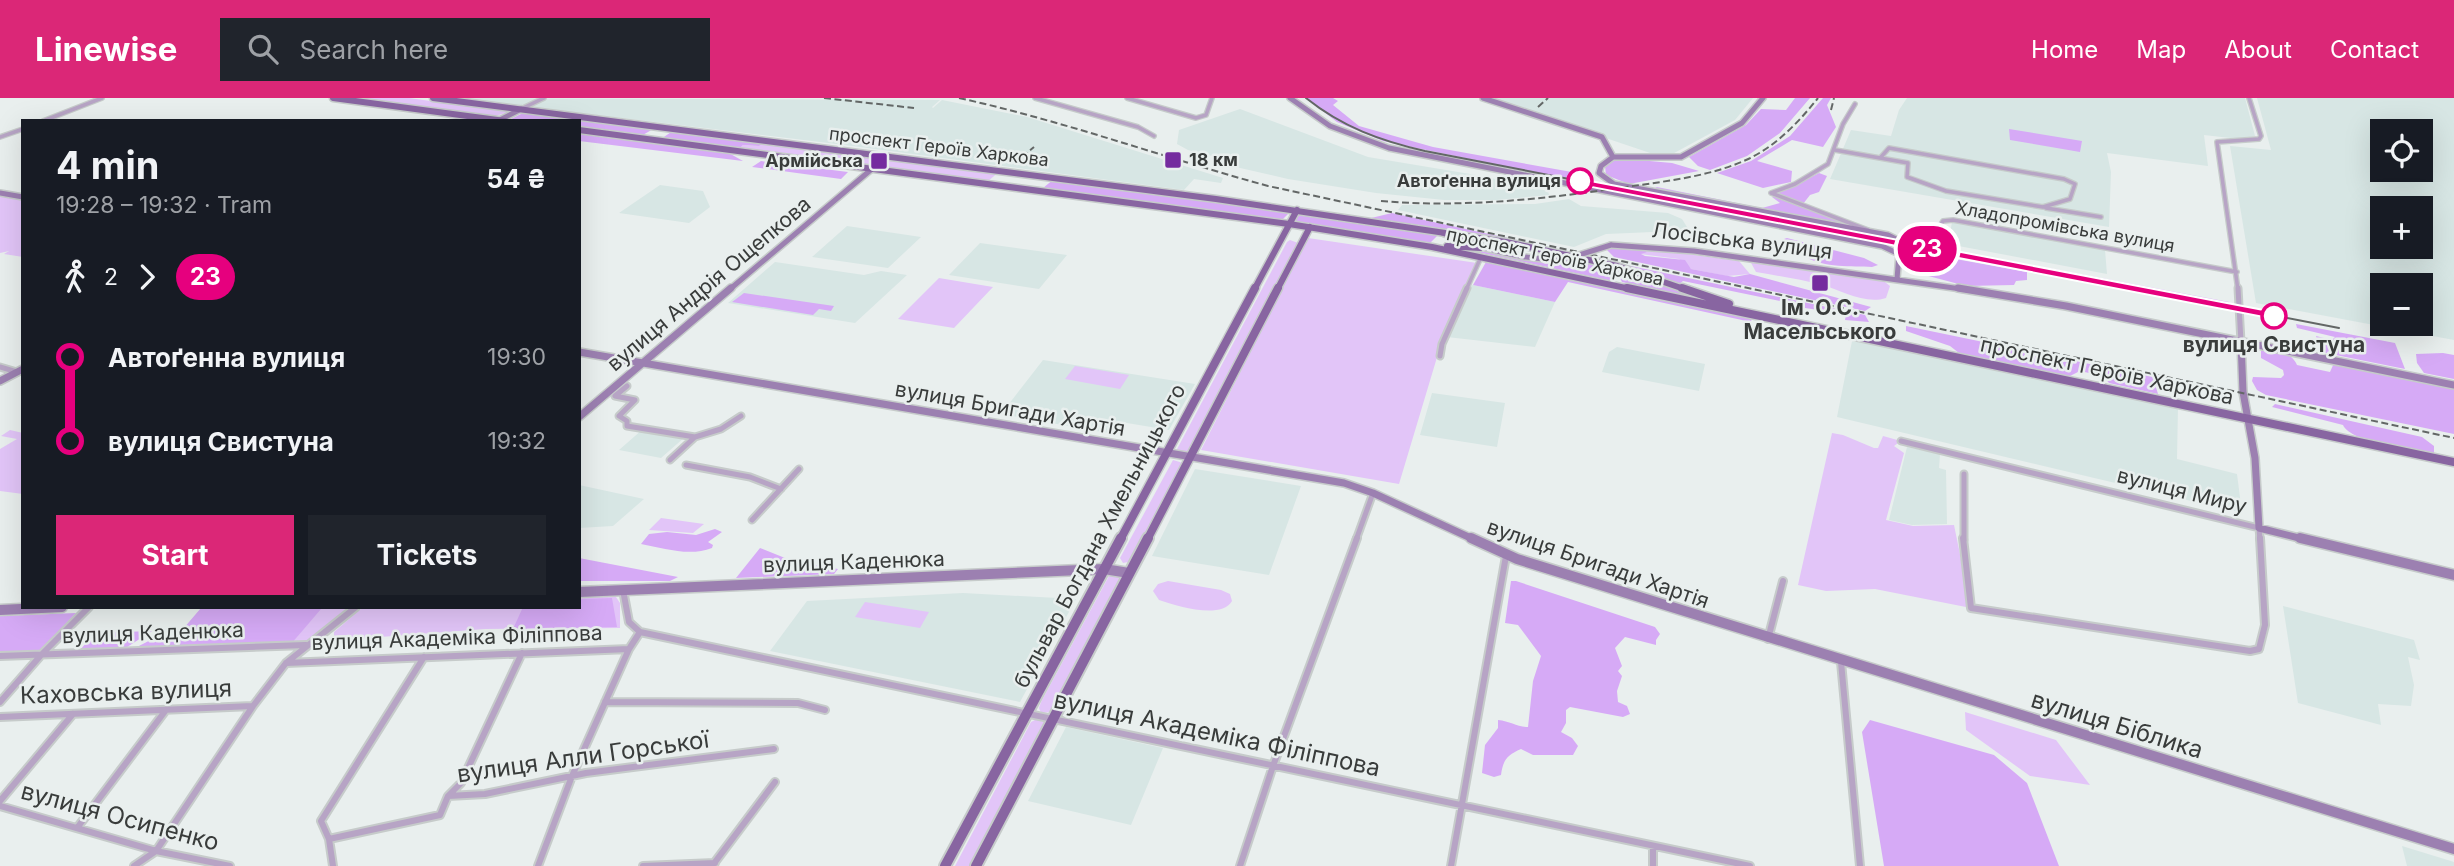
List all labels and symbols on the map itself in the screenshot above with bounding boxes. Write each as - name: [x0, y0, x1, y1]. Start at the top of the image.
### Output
- street label: проспект Героїв Харкова: [828, 123, 1050, 170]
- place label: 18 км: [1189, 149, 1238, 170]
- place label: Армійська: [765, 150, 863, 171]
- marker: 18 км: [1163, 150, 1183, 170]
- marker: Армійська: [869, 151, 889, 171]
- marker: Автоґенна вулиця: [1567, 168, 1593, 194]
- place label: Автоґенна вулиця: [1397, 170, 1561, 191]
- street label: вулиця Андрія Ощепкова: [602, 191, 816, 376]
- street label: Хладопромівська вулиця: [1954, 197, 2176, 256]
- street label: Лосівська вулиця: [1650, 217, 1834, 264]
- street label: проспект Героїв Харкова: [1445, 223, 1666, 290]
- line badge: 23: [1896, 226, 1958, 272]
- marker: Ім. О.С. Масельського: [1810, 273, 1830, 293]
- place label: Ім. О.С. Масельського: [1744, 295, 1897, 344]
- marker: вулиця Свистуна: [2261, 303, 2287, 329]
- street label: проспект Героїв Харкова: [1978, 331, 2236, 410]
- place label: вулиця Свистуна: [2183, 332, 2365, 357]
- street label: вулиця Бригади Хартія: [893, 376, 1127, 441]
- street label: бульвар Богдана Хмельницького: [1009, 380, 1191, 692]
- street label: вулиця Миру: [2115, 462, 2250, 519]
- street label: вулиця Бригади Хартія: [1484, 514, 1712, 613]
- street label: вулиця Каденюка: [763, 546, 945, 577]
- street label: вулиця Каденюка: [62, 617, 244, 648]
- street label: вулиця Академіка Філіппова: [311, 620, 603, 655]
- street label: Каховська вулиця: [20, 673, 232, 710]
- street label: вулиця Академіка Філіппова: [1051, 685, 1383, 782]
- street label: вулиця Біблика: [2028, 685, 2207, 764]
- street label: вулиця Алли Горської: [455, 724, 712, 789]
- street label: вулиця Осипенко: [18, 776, 222, 857]

